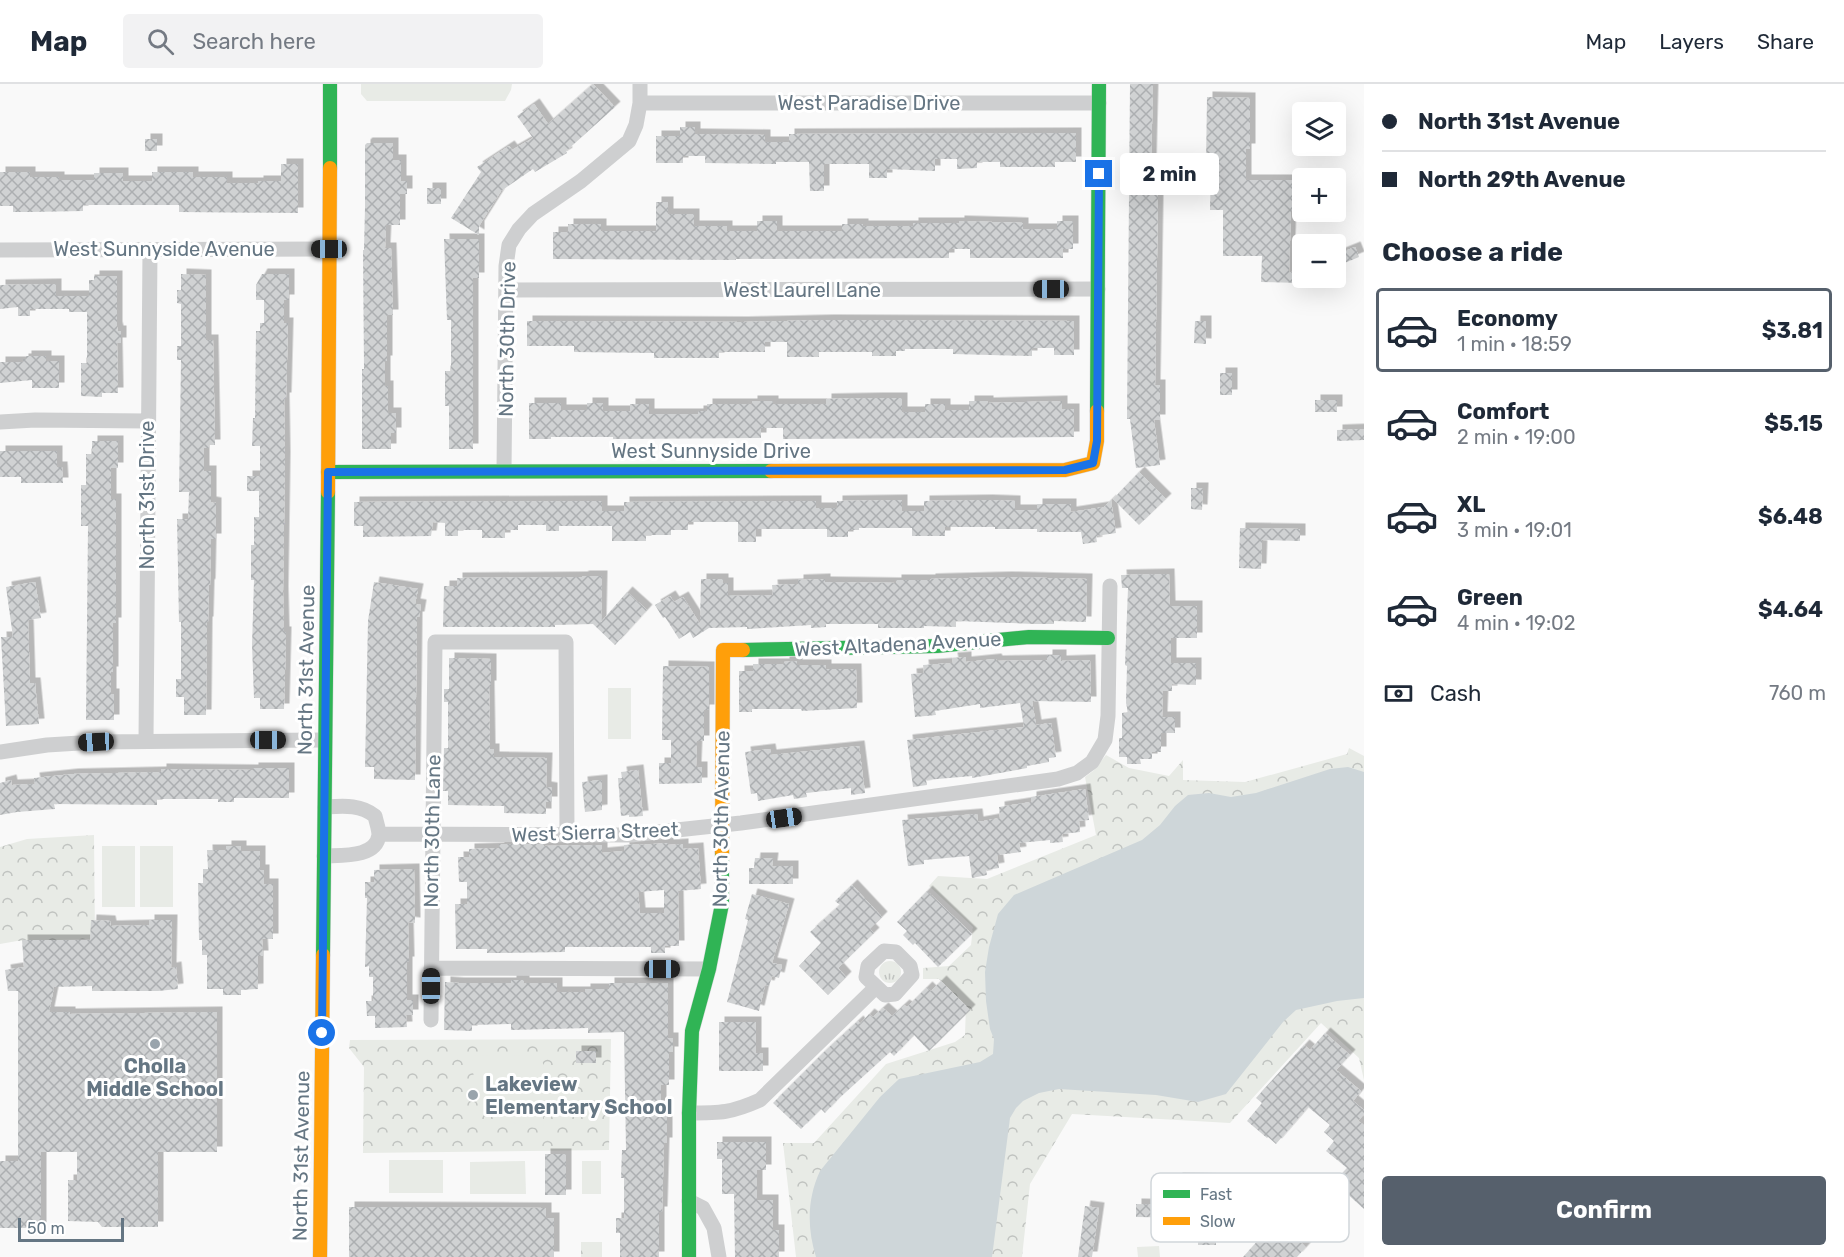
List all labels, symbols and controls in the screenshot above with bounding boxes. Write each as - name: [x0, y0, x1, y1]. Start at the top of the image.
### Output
- search box: [123, 14, 543, 68]
- text: Map: [30, 25, 87, 58]
- icon: search: [144, 25, 177, 58]
- text: Search here: [192, 28, 316, 55]
- text: Map: [1585, 29, 1626, 54]
- text: Layers: [1659, 29, 1724, 54]
- text: Share: [1757, 29, 1814, 54]
- street label: West Paradise Drive: [777, 91, 961, 115]
- map controls: [1292, 102, 1346, 288]
- button: layers: [1292, 102, 1346, 156]
- text: North 31st Avenue: [1418, 108, 1620, 135]
- callout: 2 min: [1120, 153, 1219, 195]
- route end: [1085, 160, 1112, 187]
- text: 2 min: [1142, 162, 1197, 186]
- text: North 29th Avenue: [1418, 166, 1626, 193]
- button: +: [1292, 168, 1346, 222]
- button: −: [1292, 234, 1346, 288]
- text: Choose a ride: [1382, 236, 1563, 268]
- street label: West Sunnyside Avenue: [53, 237, 275, 261]
- car: [311, 240, 347, 258]
- street label: North 30th Drive: [494, 261, 520, 417]
- street label: West Laurel Lane: [723, 278, 881, 302]
- car: [1033, 280, 1069, 298]
- icon: car: [1385, 303, 1439, 357]
- text: Economy: [1457, 305, 1558, 332]
- text: $3.81: [1762, 317, 1823, 344]
- text: 1 min · 18:59: [1457, 332, 1572, 356]
- icon: car: [1385, 396, 1439, 450]
- text: Comfort: [1457, 398, 1549, 425]
- text: $5.15: [1764, 410, 1823, 437]
- street label: North 31st Drive: [135, 420, 159, 570]
- text: 2 min · 19:00: [1457, 425, 1576, 449]
- street label: West Sunnyside Drive: [611, 439, 811, 463]
- icon: car: [1385, 489, 1439, 543]
- text: XL: [1457, 491, 1485, 518]
- text: $6.48: [1758, 503, 1823, 530]
- text: 3 min · 19:01: [1457, 518, 1572, 542]
- icon: car: [1385, 582, 1439, 636]
- text: Green: [1457, 584, 1523, 611]
- street label: North 31st Avenue: [293, 585, 319, 755]
- text: $4.64: [1758, 596, 1823, 623]
- text: 4 min · 19:02: [1457, 611, 1575, 635]
- street label: West Altadena Avenue: [794, 627, 1002, 661]
- icon: cash: [1382, 677, 1415, 710]
- text: Cash: [1430, 680, 1481, 707]
- text: 760 m: [1769, 681, 1826, 705]
- street label: North 30th Avenue: [707, 730, 735, 908]
- car: [250, 731, 286, 749]
- car: [78, 732, 114, 752]
- street label: North 30th Lane: [419, 754, 445, 908]
- car: [765, 807, 803, 829]
- street label: West Sierra Street: [511, 817, 679, 847]
- car: [644, 960, 680, 978]
- car: [422, 968, 440, 1004]
- route start: [308, 1019, 335, 1046]
- marker: Cholla Middle School: [148, 1037, 162, 1051]
- place label: Cholla Middle School: [86, 1054, 224, 1101]
- street label: North 31st Avenue: [288, 1071, 314, 1241]
- place label: Lakeview Elementary School: [485, 1072, 672, 1119]
- marker: Lakeview Elementary School: [466, 1088, 480, 1102]
- legend: [1151, 1173, 1349, 1242]
- button: Confirm: [1382, 1176, 1826, 1245]
- text: Fast: [1200, 1185, 1232, 1204]
- text: Slow: [1200, 1212, 1236, 1231]
- scale bar: [18, 1215, 124, 1242]
- text: 50 m: [27, 1219, 65, 1238]

